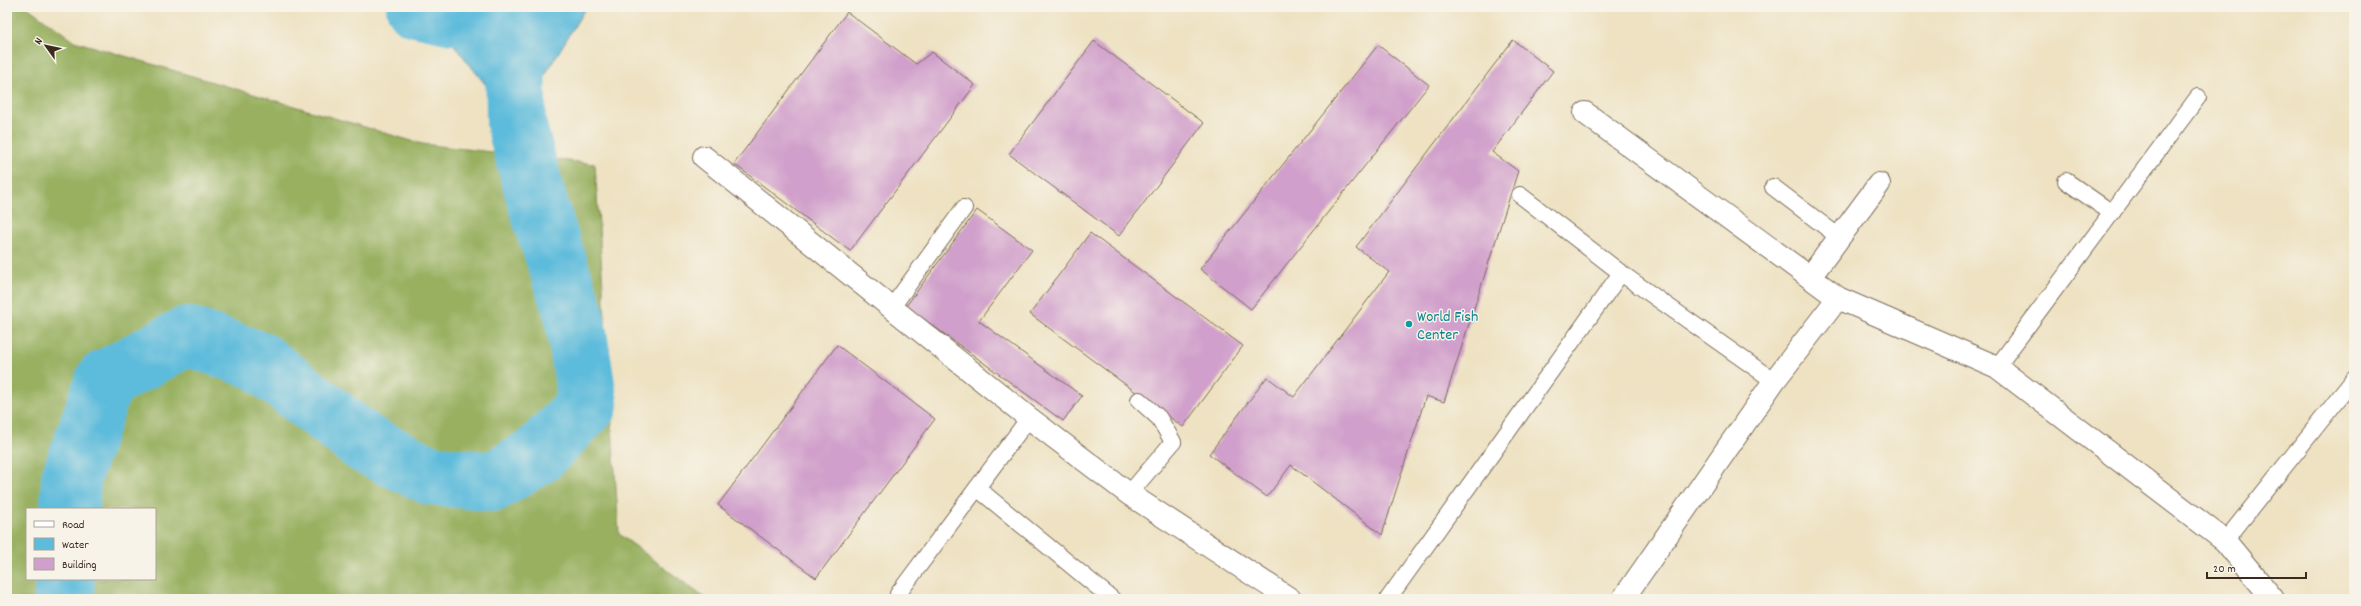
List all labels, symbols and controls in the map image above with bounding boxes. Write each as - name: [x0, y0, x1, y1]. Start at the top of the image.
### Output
- north arrow: [26, 26, 66, 66]
- text: N: [31, 35, 48, 48]
- place label: World Fish Center: [1417, 306, 1478, 347]
- marker: World Fish Center: [1404, 319, 1414, 329]
- legend: [26, 508, 156, 580]
- text: Road: [62, 517, 84, 534]
- text: Water: [62, 537, 89, 554]
- scale bar: [2207, 554, 2306, 580]
- text: Building: [62, 557, 97, 574]
- text: 20 m: [2213, 561, 2236, 578]

